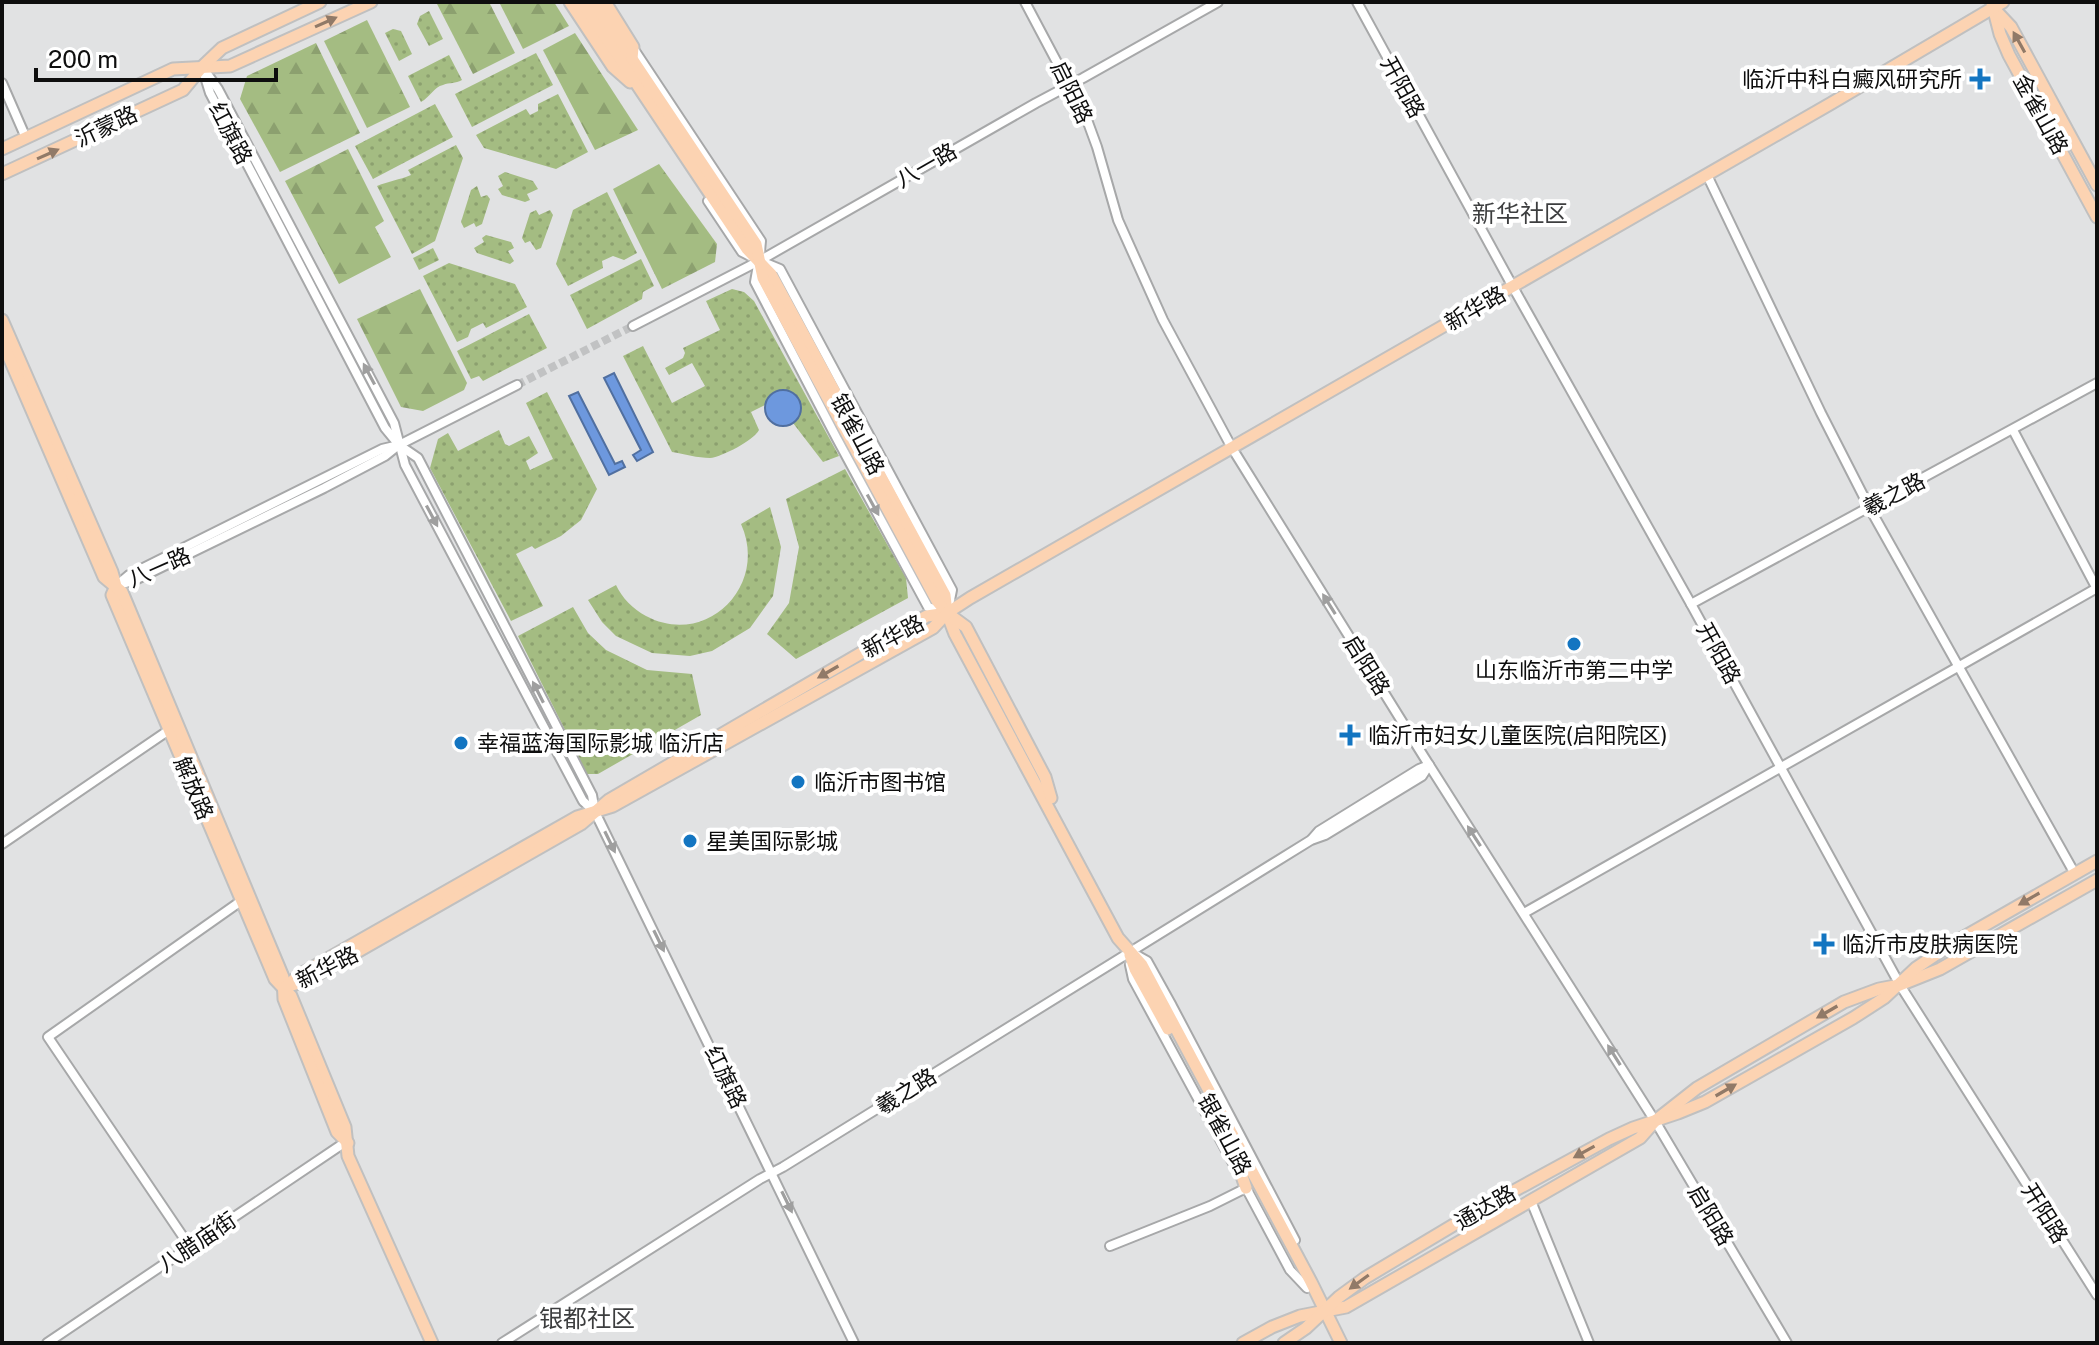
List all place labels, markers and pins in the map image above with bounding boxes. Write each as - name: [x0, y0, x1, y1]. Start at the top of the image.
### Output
- place label: 临沂中科白癜风研究所: [1742, 66, 1962, 92]
- marker: 临沂中科白癜风研究所: [1969, 68, 1991, 90]
- marker: 山东临沂市第二中学: [1565, 635, 1583, 653]
- place label: 山东临沂市第二中学: [1475, 657, 1673, 683]
- place label: 临沂市妇女儿童医院(启阳院区): [1368, 722, 1667, 748]
- marker: 临沂市妇女儿童医院(启阳院区): [1339, 724, 1361, 746]
- place label: 幸福蓝海国际影城 临沂店: [477, 730, 724, 756]
- marker: 幸福蓝海国际影城 临沂店: [452, 734, 470, 752]
- place label: 临沂市图书馆: [814, 769, 946, 795]
- marker: 临沂市图书馆: [789, 773, 807, 791]
- place label: 星美国际影城: [706, 828, 838, 854]
- marker: 星美国际影城: [681, 832, 699, 850]
- place label: 临沂市皮肤病医院: [1842, 931, 2018, 957]
- marker: 临沂市皮肤病医院: [1813, 933, 1835, 955]

